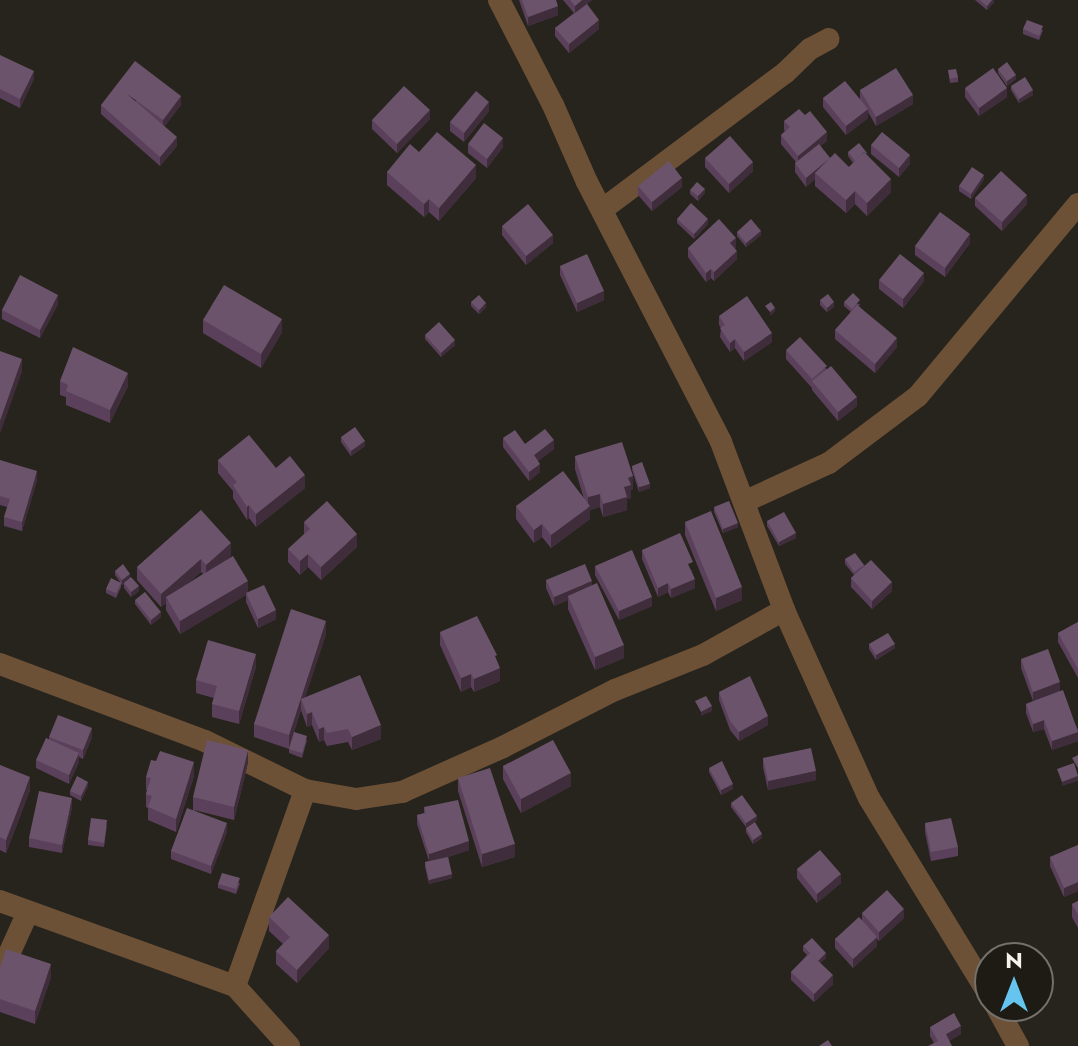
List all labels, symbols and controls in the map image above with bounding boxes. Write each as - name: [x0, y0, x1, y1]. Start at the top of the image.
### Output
- north arrow: [974, 942, 1054, 1022]
- text: N: [1005, 944, 1023, 976]

